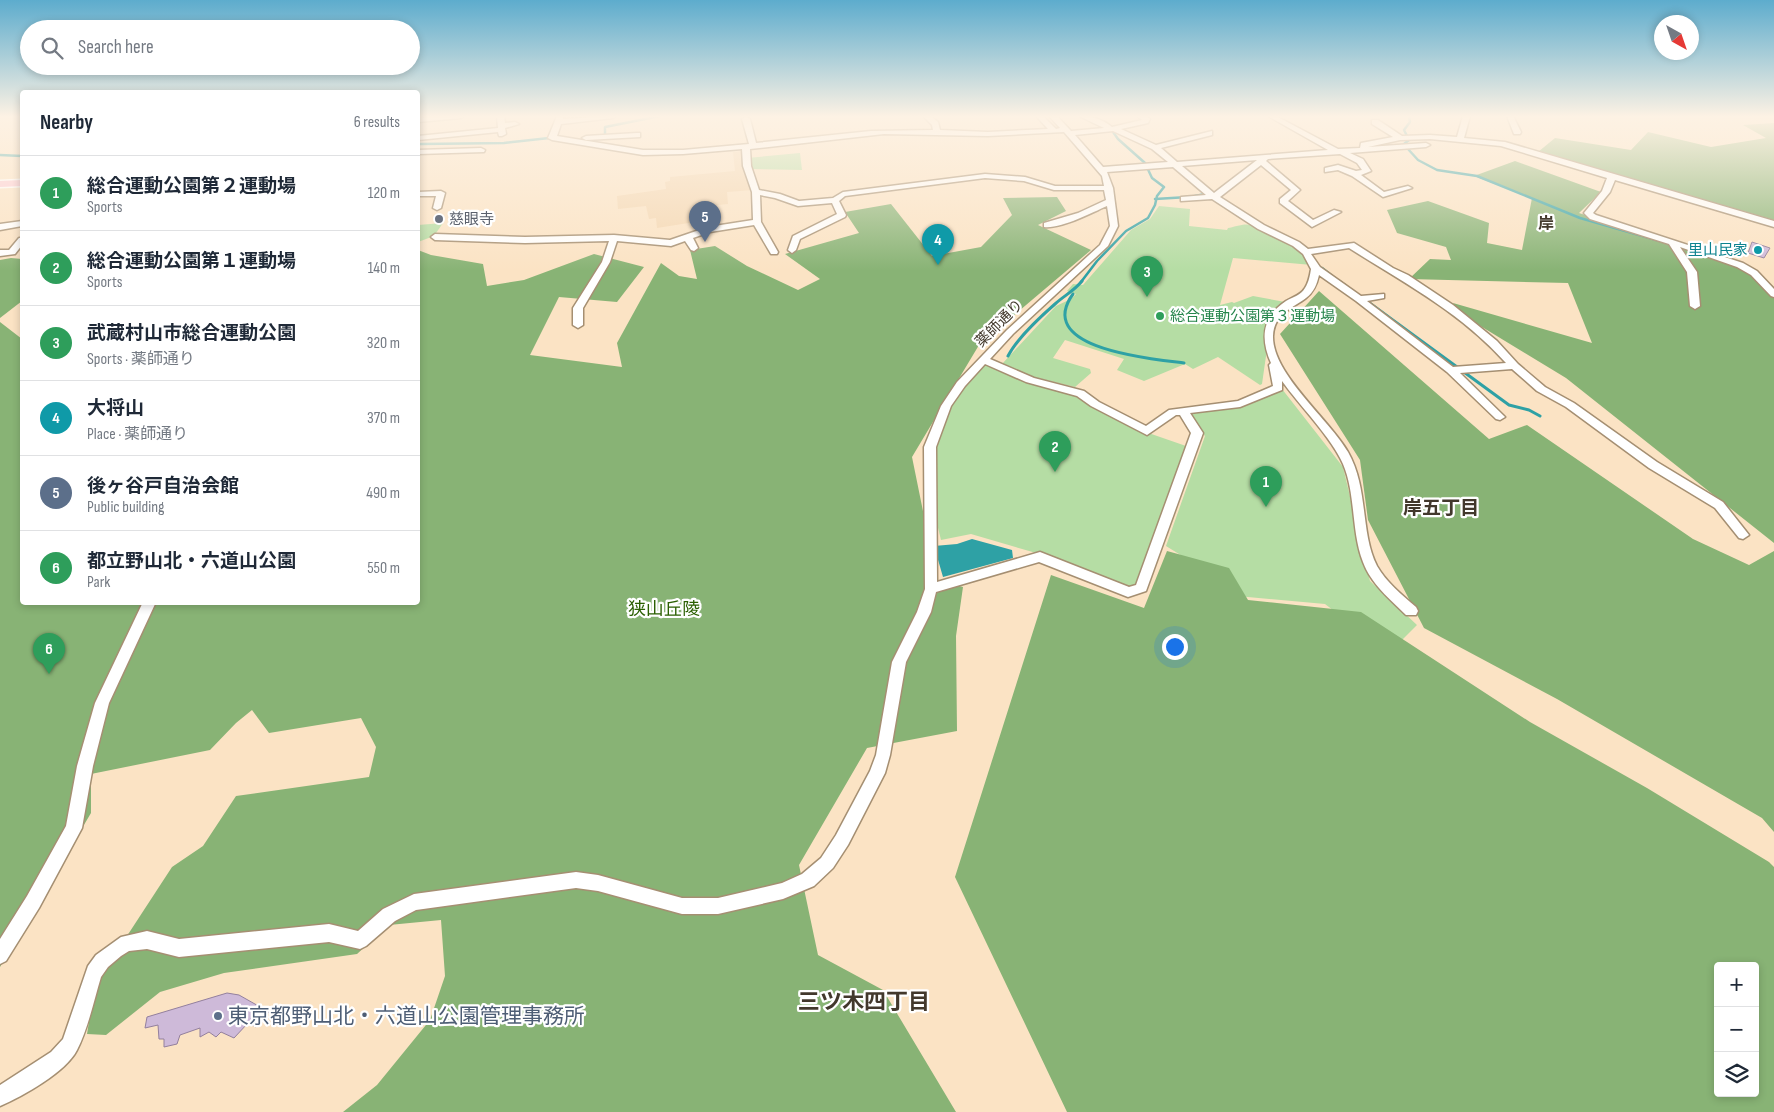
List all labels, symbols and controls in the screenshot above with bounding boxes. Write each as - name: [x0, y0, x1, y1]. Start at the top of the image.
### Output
- north arrow: [1654, 15, 1699, 60]
- search box: [20, 20, 420, 75]
- icon: search: [38, 34, 66, 62]
- text: Search here: [78, 36, 154, 59]
- text: Nearby: [40, 110, 93, 135]
- text: 6 results: [354, 113, 400, 132]
- text: 総合運動公園第２運動場: [87, 175, 296, 198]
- text: 1: [53, 184, 59, 203]
- text: 120 m: [368, 184, 400, 203]
- text: Sports: [87, 198, 122, 217]
- pin: 5: [689, 201, 721, 242]
- place label: 慈眼寺: [449, 210, 494, 229]
- marker: 慈眼寺: [433, 213, 445, 225]
- district label: 岸: [1538, 215, 1554, 234]
- pin: 4: [922, 224, 954, 265]
- place label: 里山民家: [1688, 241, 1748, 260]
- marker: 里山民家: [1752, 244, 1764, 256]
- text: 総合運動公園第１運動場: [87, 250, 296, 273]
- pin: 3: [1131, 256, 1163, 297]
- text: 2: [52, 259, 60, 278]
- text: 140 m: [368, 259, 400, 278]
- text: Sports: [87, 273, 122, 292]
- street label: 薬師通り: [971, 295, 1027, 351]
- place label: 総合運動公園第３運動場: [1170, 307, 1335, 326]
- marker: 総合運動公園第３運動場: [1154, 310, 1166, 322]
- text: 武蔵村山市総合運動公園: [87, 322, 296, 345]
- text: 3: [52, 334, 60, 353]
- text: 320 m: [367, 334, 400, 353]
- text: Sports · 薬師通り: [87, 350, 195, 369]
- text: 大将山: [87, 397, 144, 420]
- text: 4: [52, 409, 60, 428]
- text: 370 m: [367, 409, 400, 428]
- text: Place · 薬師通り: [87, 425, 188, 444]
- pin: 2: [1039, 431, 1071, 472]
- pin: 1: [1250, 466, 1282, 507]
- text: 後ヶ谷戸自治会館: [87, 475, 239, 498]
- text: 5: [52, 484, 60, 503]
- text: 490 m: [366, 484, 400, 503]
- district label: 岸五丁目: [1403, 497, 1479, 520]
- text: Public building: [87, 498, 164, 517]
- text: 都立野山北・六道山公園: [87, 550, 296, 573]
- text: 6: [52, 559, 60, 578]
- text: 550 m: [367, 559, 400, 578]
- text: Park: [87, 573, 110, 592]
- park label: 狭山丘陵: [628, 599, 700, 620]
- pin: 6: [33, 633, 65, 674]
- your location: [1162, 634, 1188, 660]
- map controls: [1714, 962, 1759, 1097]
- button: +: [1714, 962, 1759, 1007]
- district label: 三ツ木四丁目: [798, 989, 930, 1016]
- place label: 東京都野山北・六道山公園管理事務所: [228, 1004, 585, 1029]
- button: −: [1714, 1007, 1759, 1052]
- marker: 東京都野山北・六道山公園管理事務所: [212, 1010, 224, 1022]
- button: layers: [1714, 1052, 1759, 1097]

